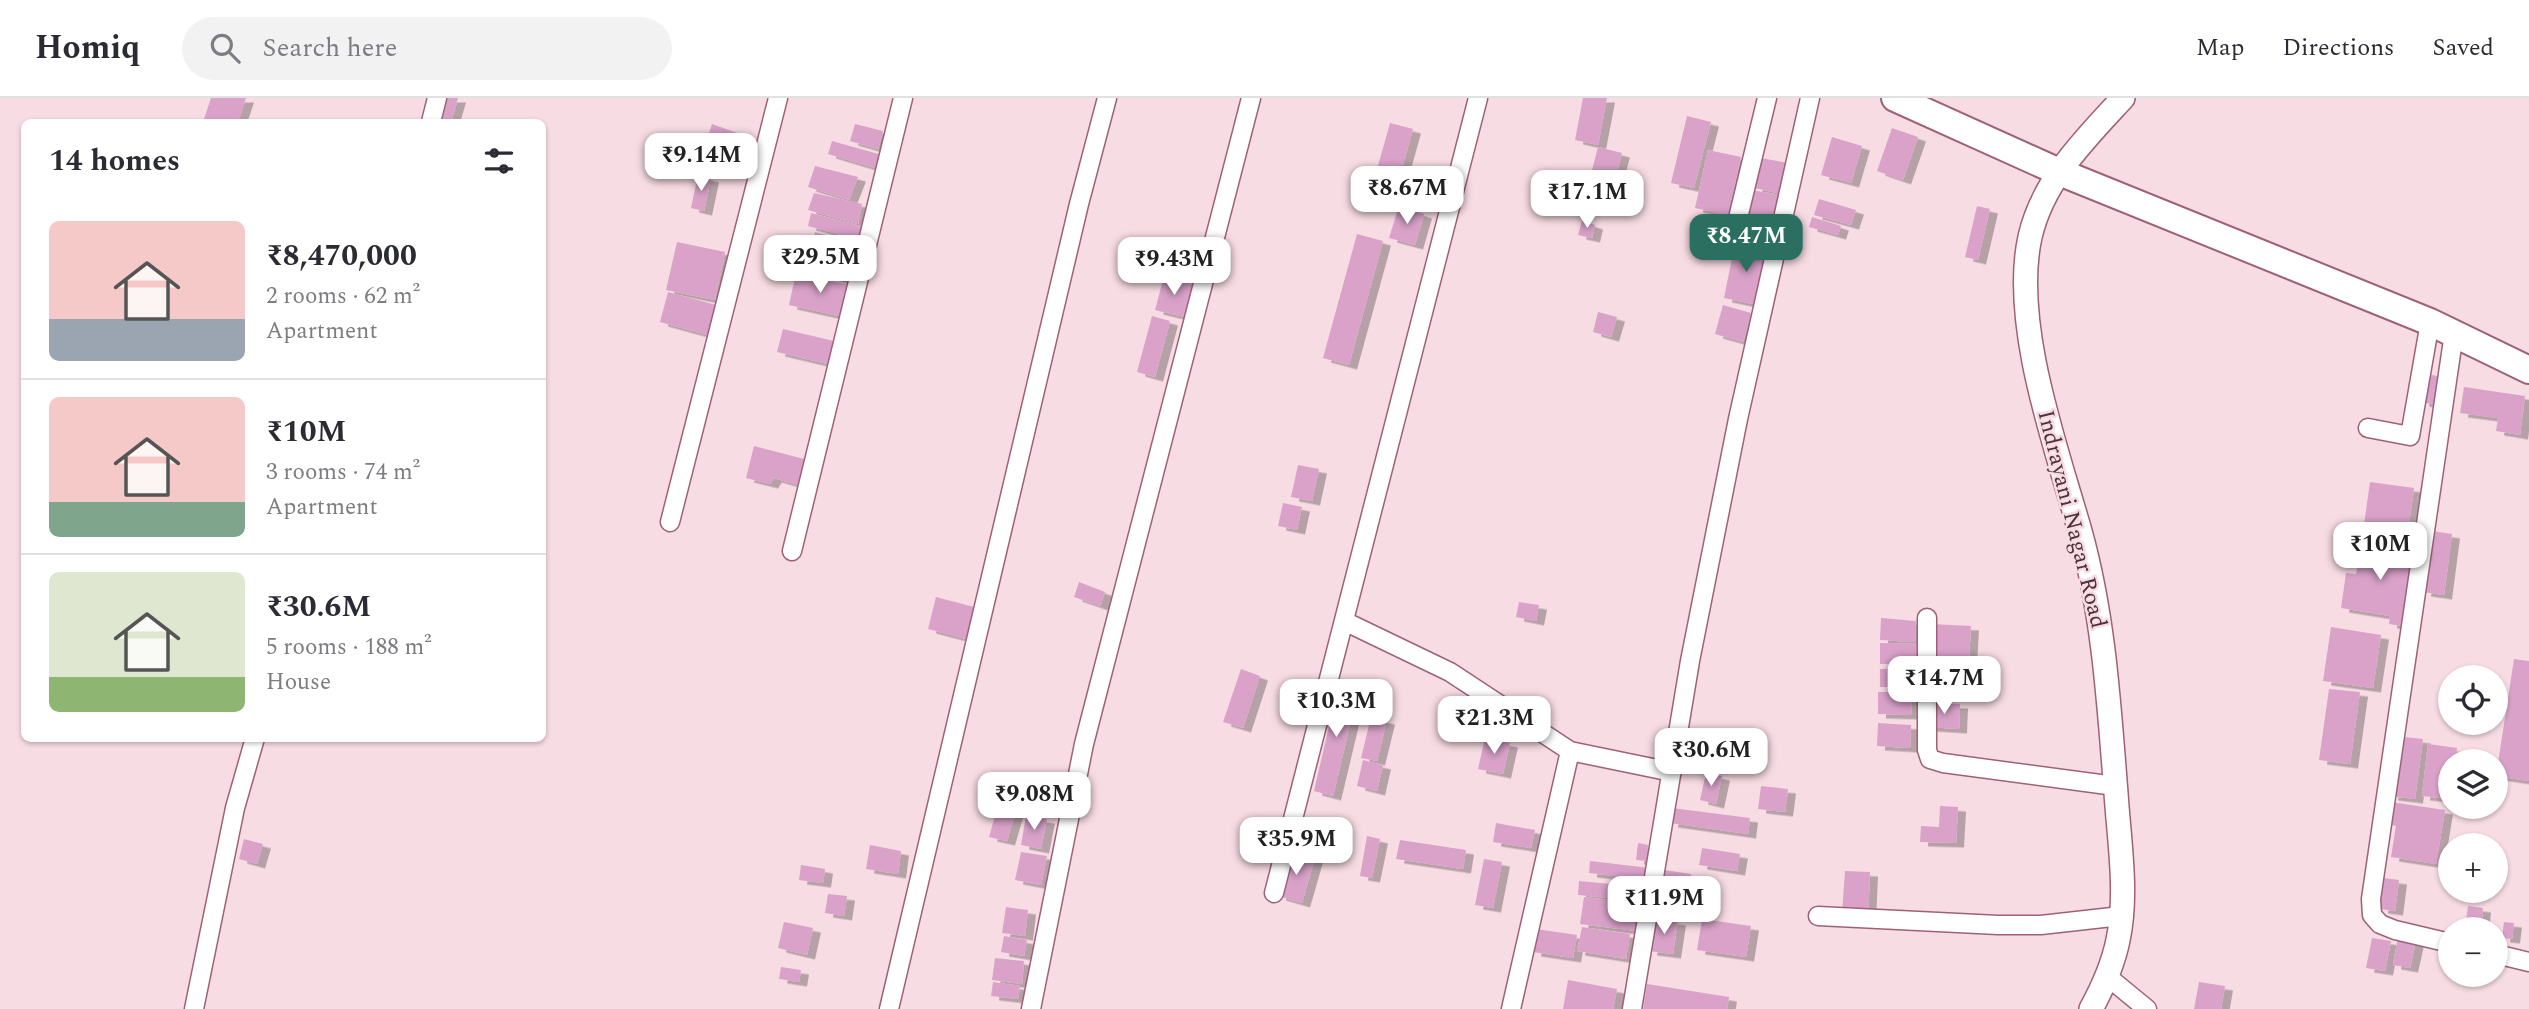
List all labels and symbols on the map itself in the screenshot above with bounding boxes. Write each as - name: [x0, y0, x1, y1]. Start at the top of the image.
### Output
- pin: ₹9.14M: [644, 134, 758, 193]
- pin: ₹8.67M: [1350, 166, 1464, 226]
- pin: ₹17.1M: [1530, 170, 1644, 230]
- pin: ₹8.47M: [1689, 214, 1803, 274]
- pin: ₹29.5M: [763, 236, 877, 295]
- pin: ₹9.43M: [1117, 238, 1231, 297]
- street label: Indrayani Nagar Road: [2027, 407, 2116, 632]
- pin: ₹10M: [2339, 522, 2421, 582]
- pin: ₹14.7M: [1887, 656, 2001, 716]
- pin: ₹10.3M: [1279, 680, 1393, 739]
- pin: ₹21.3M: [1437, 696, 1551, 756]
- pin: ₹30.6M: [1654, 728, 1768, 788]
- pin: ₹9.08M: [977, 772, 1091, 832]
- pin: ₹35.9M: [1239, 818, 1353, 877]
- pin: ₹11.9M: [1607, 876, 1721, 936]

